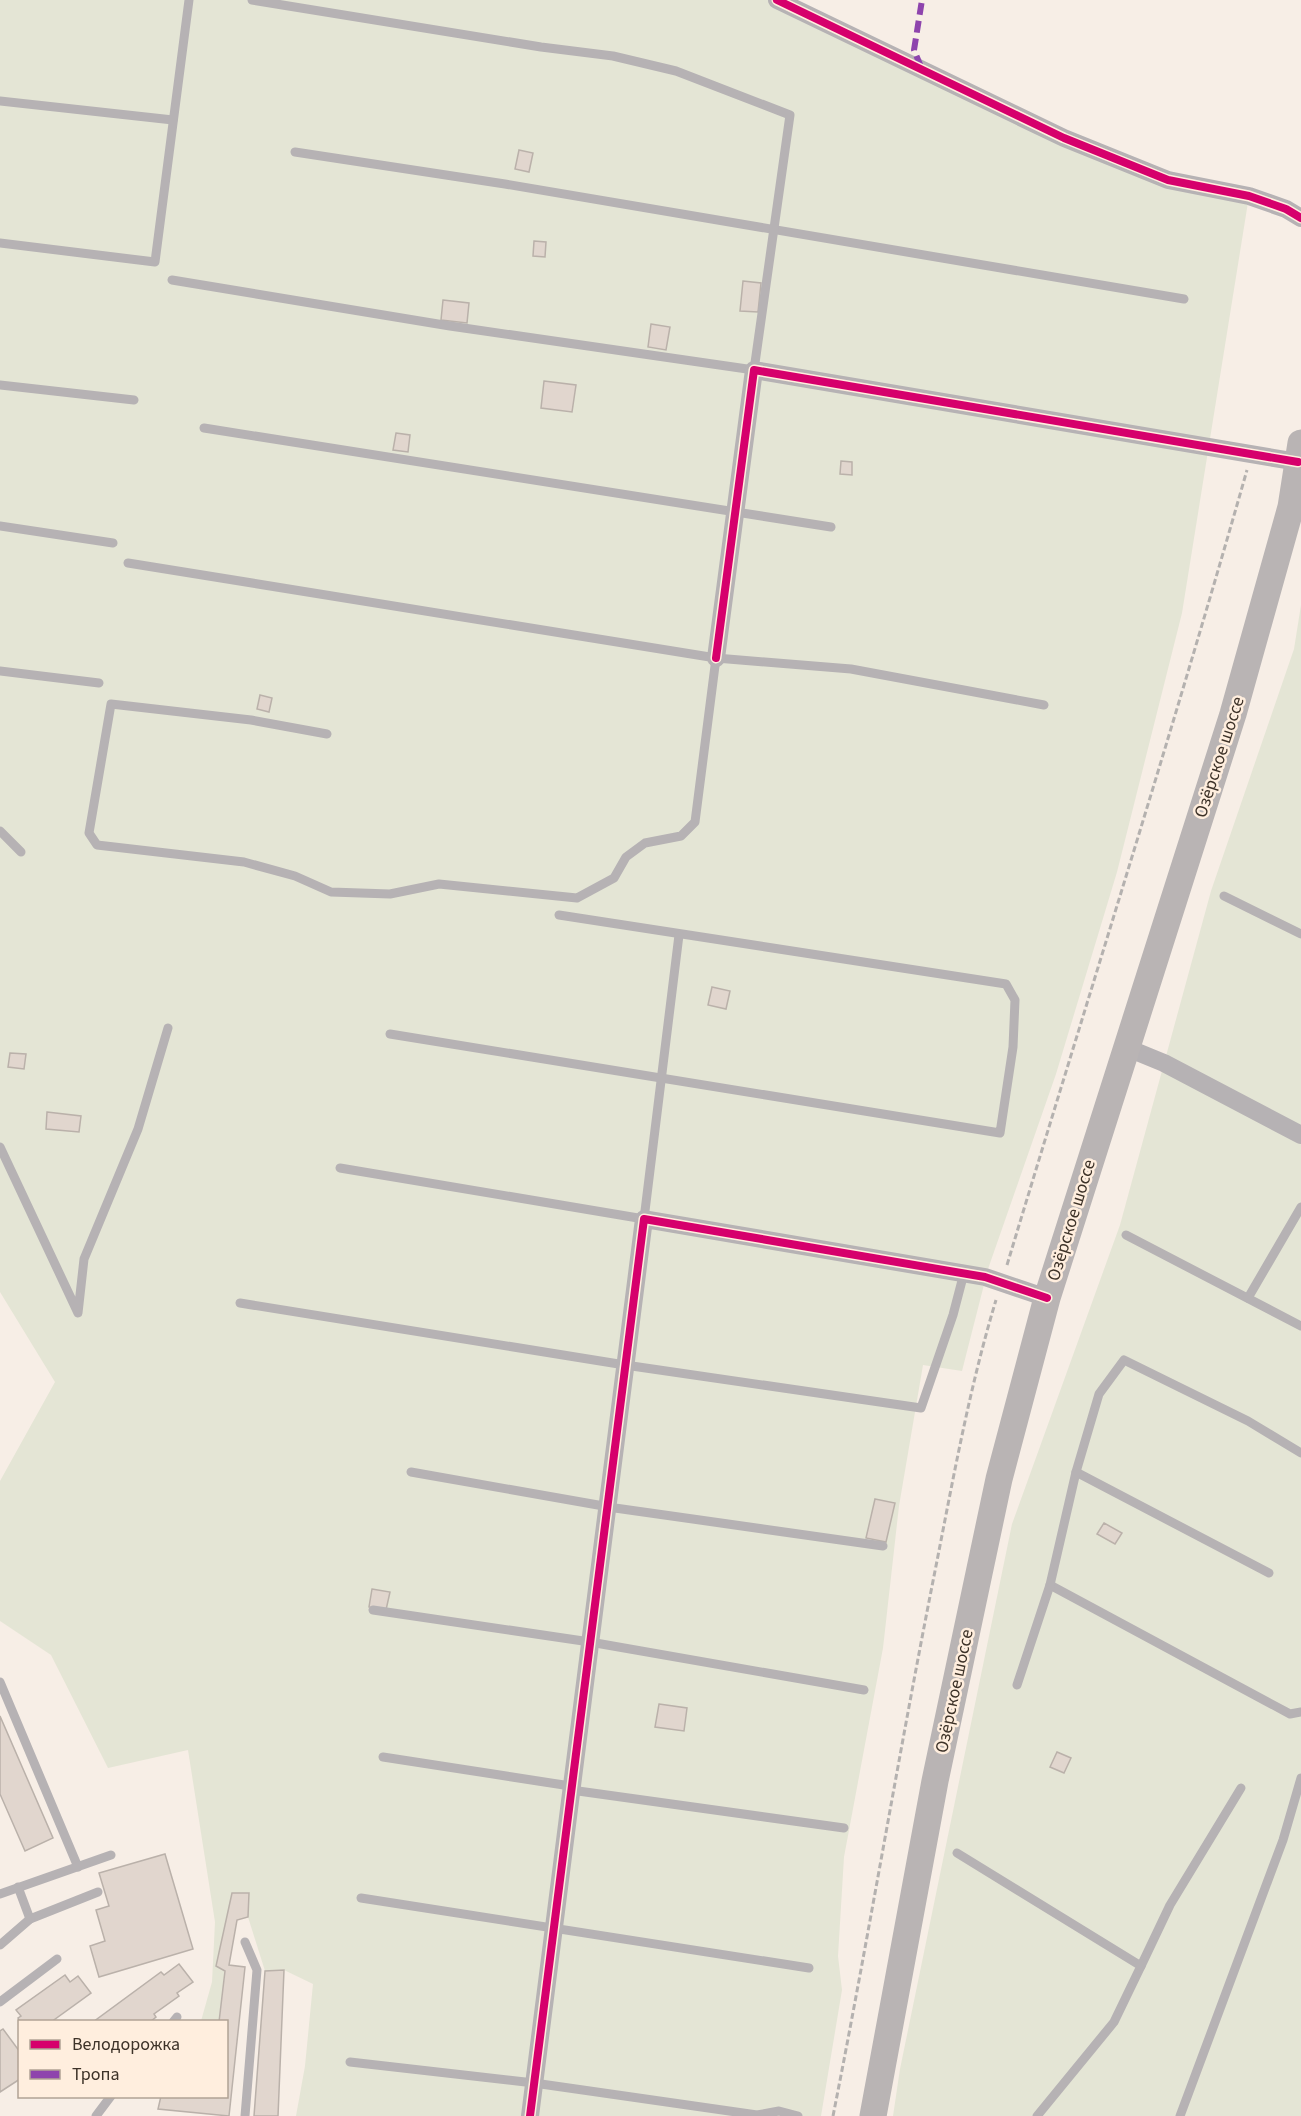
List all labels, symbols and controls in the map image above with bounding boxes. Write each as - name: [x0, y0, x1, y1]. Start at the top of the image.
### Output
- street label: Озёрское шоссе: [1188, 693, 1251, 821]
- street label: Озёрское шоссе: [1041, 1156, 1102, 1284]
- street label: Озёрское шоссе: [929, 1627, 980, 1755]
- legend: [18, 2020, 228, 2098]
- text: Велодорожка: [72, 2032, 180, 2057]
- text: Тропа: [72, 2062, 120, 2087]

